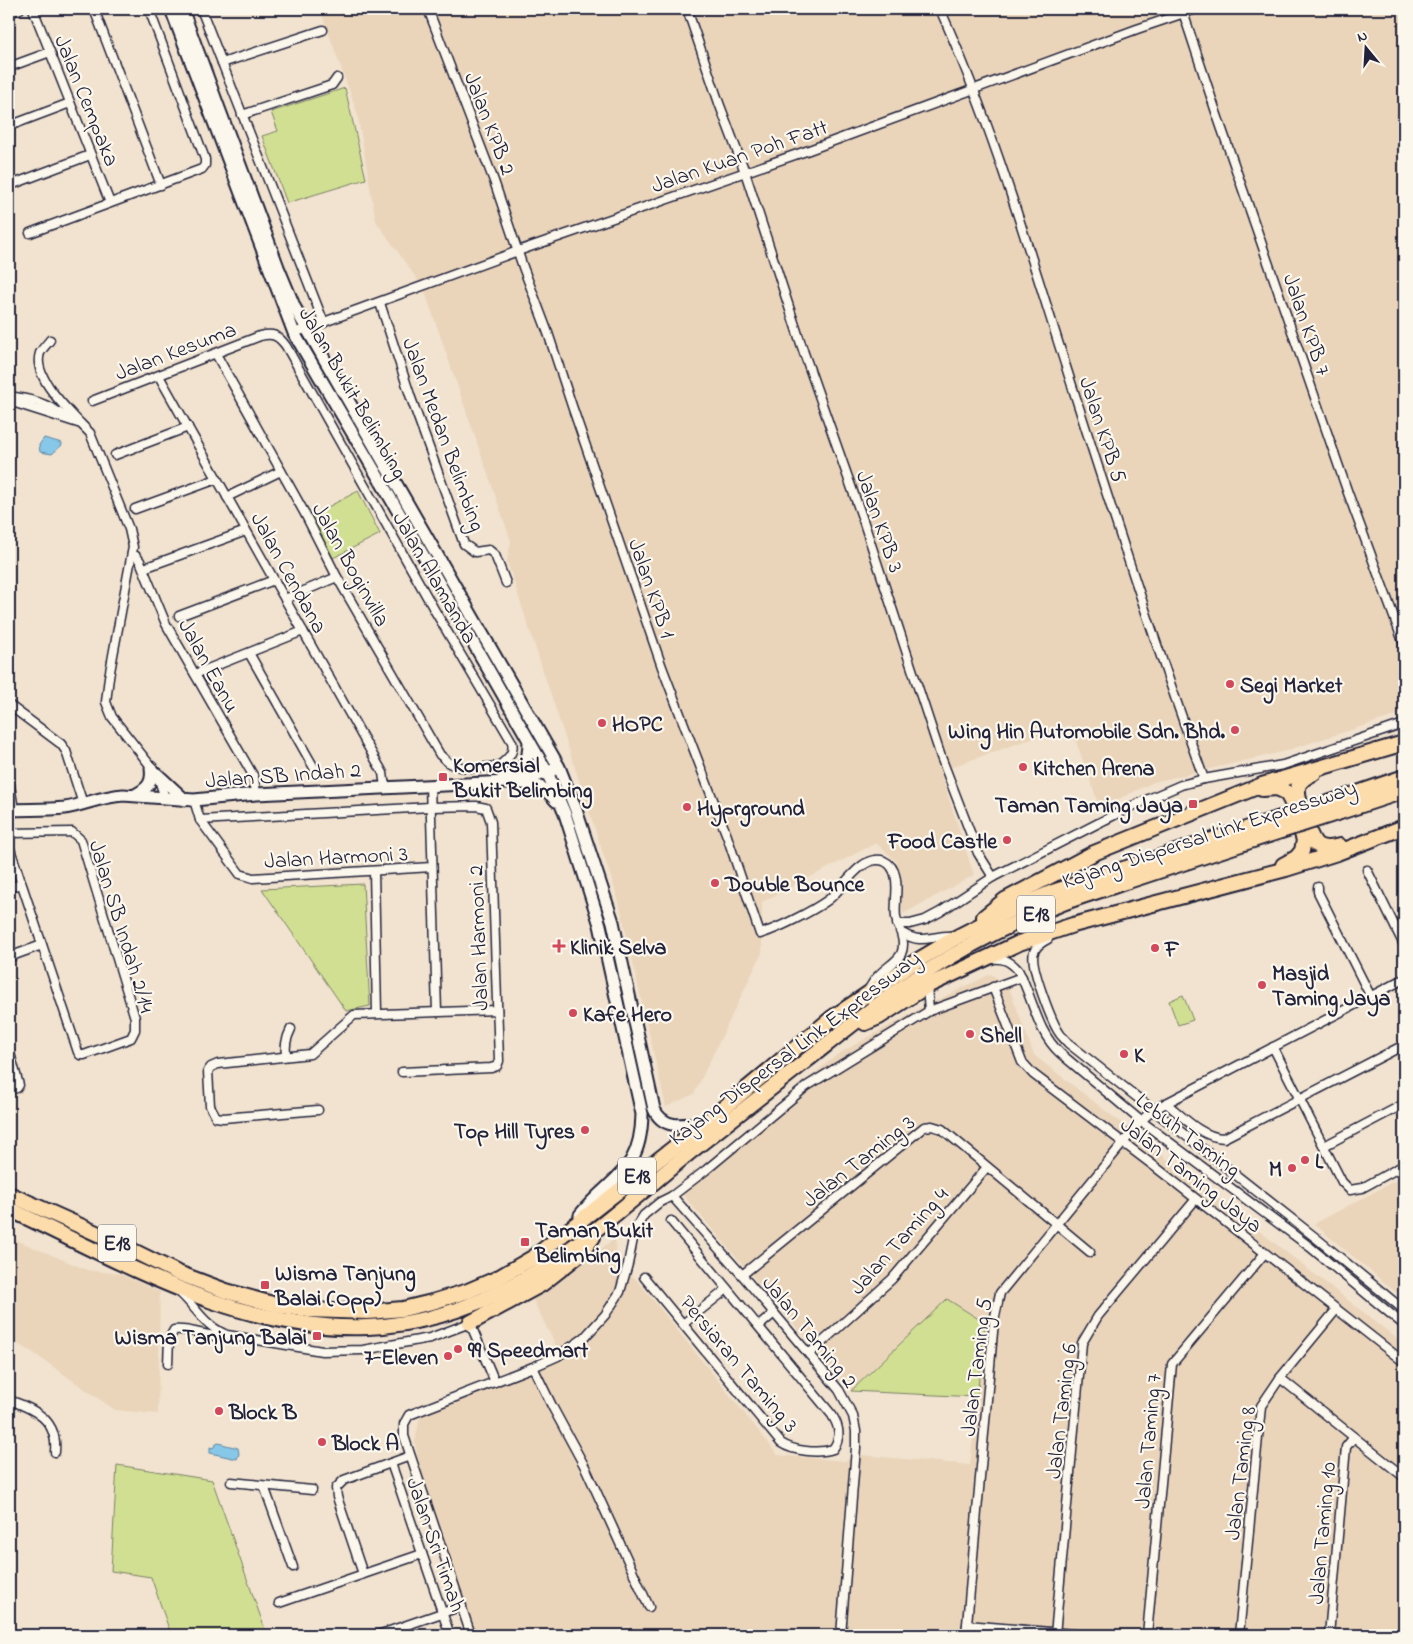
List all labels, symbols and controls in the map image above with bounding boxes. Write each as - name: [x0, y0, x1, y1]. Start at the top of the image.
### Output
- north arrow: [1340, 22, 1390, 72]
- text: N: [1355, 26, 1370, 49]
- street label: Jalan Cempaka: [44, 31, 126, 172]
- street label: Jalan KPB 2: [454, 68, 522, 180]
- street label: Jalan Kuan Poh Fatt: [647, 112, 833, 203]
- street label: Jalan KPB 7: [1273, 270, 1338, 380]
- street label: Jalan Bukit Belimbing: [288, 301, 414, 486]
- street label: Jalan Kesuma: [111, 315, 241, 391]
- street label: Jalan Medan Belimbing: [391, 334, 492, 537]
- street label: Jalan KPB 5: [1069, 373, 1133, 487]
- street label: Jalan KPB 3: [846, 467, 911, 577]
- street label: Jalan Boginvilla: [301, 498, 397, 634]
- street label: Jalan Cendana: [241, 507, 334, 640]
- street label: Jalan Alamanda: [383, 507, 484, 650]
- street label: Jalan KPB 1: [618, 535, 682, 643]
- street label: Jalan Eanu: [168, 614, 246, 719]
- place label: Segi Market: [1240, 671, 1343, 704]
- marker: Segi Market: [1224, 678, 1236, 690]
- place label: HOPC: [612, 710, 663, 742]
- marker: HOPC: [596, 717, 608, 729]
- place label: Wing Hin Automobile Sdn. Bhd.: [948, 717, 1226, 750]
- marker: Wing Hin Automobile Sdn. Bhd.: [1229, 724, 1241, 736]
- place label: Komersial Bukit Belimbing: [452, 751, 593, 809]
- place label: Kitchen Arena: [1033, 754, 1155, 786]
- street label: Jalan SB Indah 2: [204, 756, 362, 798]
- marker: Kitchen Arena: [1017, 761, 1029, 773]
- marker: Komersial Bukit Belimbing: [437, 771, 449, 783]
- street label: Kajang Dispersal Link Expressway: [1058, 773, 1362, 900]
- place label: Taman Taming Jaya: [995, 791, 1183, 824]
- place label: Hyprground: [697, 794, 805, 827]
- marker: Taman Taming Jaya: [1187, 798, 1199, 810]
- marker: Hyprground: [681, 801, 693, 813]
- place label: Food Castle: [887, 827, 998, 859]
- marker: Food Castle: [1001, 834, 1013, 846]
- street label: Jalan SB Indah 2/14: [79, 837, 162, 1017]
- street label: Jalan Harmoni 3: [263, 839, 409, 879]
- street label: Jalan Harmoni 2: [461, 864, 499, 1011]
- place label: Double Bounce: [724, 870, 865, 902]
- marker: Double Bounce: [709, 877, 721, 889]
- road number: E18: [1017, 896, 1055, 932]
- place label: Klinik Selva: [570, 933, 666, 965]
- place label: F: [1164, 935, 1180, 967]
- marker: Klinik Selva: [552, 939, 566, 953]
- marker: F: [1149, 942, 1161, 954]
- street label: Kajang Dispersal Link Expressway: [663, 944, 929, 1156]
- place label: Masjid Taming Jaya: [1272, 959, 1391, 1017]
- marker: Masjid Taming Jaya: [1256, 979, 1268, 991]
- place label: Kafe Hero: [583, 1000, 672, 1032]
- marker: Kafe Hero: [567, 1007, 579, 1019]
- place label: Shell: [980, 1021, 1022, 1053]
- marker: Shell: [964, 1028, 976, 1040]
- place label: K: [1134, 1041, 1146, 1073]
- marker: K: [1118, 1048, 1130, 1060]
- street label: Lebuh Taming: [1127, 1086, 1247, 1187]
- street label: Jalan Taming 3: [797, 1108, 924, 1217]
- street label: Jalan Taming Jaya: [1112, 1110, 1268, 1243]
- place label: Top Hill Tyres: [454, 1117, 575, 1150]
- marker: Top Hill Tyres: [579, 1124, 591, 1136]
- place label: L: [1315, 1147, 1324, 1179]
- marker: L: [1299, 1154, 1311, 1166]
- place label: M: [1269, 1155, 1282, 1187]
- road number: E18: [618, 1158, 656, 1194]
- marker: M: [1286, 1162, 1298, 1174]
- street label: Jalan Taming 4: [843, 1181, 958, 1304]
- place label: Taman Bukit Belimbing: [534, 1216, 654, 1274]
- road number: E18: [98, 1224, 136, 1262]
- marker: Taman Bukit Belimbing: [519, 1236, 531, 1248]
- place label: Wisma Tanjung Balai (Opp): [274, 1259, 416, 1316]
- street label: Jalan Taming 2: [752, 1269, 864, 1397]
- marker: Wisma Tanjung Balai (Opp): [259, 1279, 271, 1291]
- street label: Persiaran Taming 3: [670, 1289, 805, 1441]
- street label: Jalan Taming 5: [954, 1296, 1003, 1438]
- place label: Wisma Tanjung Balai: [115, 1323, 307, 1356]
- marker: Wisma Tanjung Balai: [311, 1330, 323, 1342]
- place label: 99 Speedmart: [467, 1336, 589, 1368]
- street label: Jalan Taming 6: [1039, 1342, 1088, 1481]
- place label: 7-Eleven: [364, 1343, 438, 1375]
- marker: 99 Speedmart: [452, 1343, 464, 1355]
- marker: 7-Eleven: [442, 1350, 454, 1362]
- street label: Jalan Taming 7: [1128, 1372, 1173, 1510]
- place label: Block B: [228, 1398, 298, 1430]
- marker: Block B: [213, 1405, 225, 1417]
- street label: Jalan Taming 8: [1218, 1405, 1267, 1542]
- place label: Block A: [331, 1429, 399, 1461]
- marker: Block A: [316, 1436, 328, 1448]
- street label: Jalan Taming 10: [1302, 1461, 1347, 1606]
- street label: Jalan Sri Timah: [396, 1473, 472, 1617]

